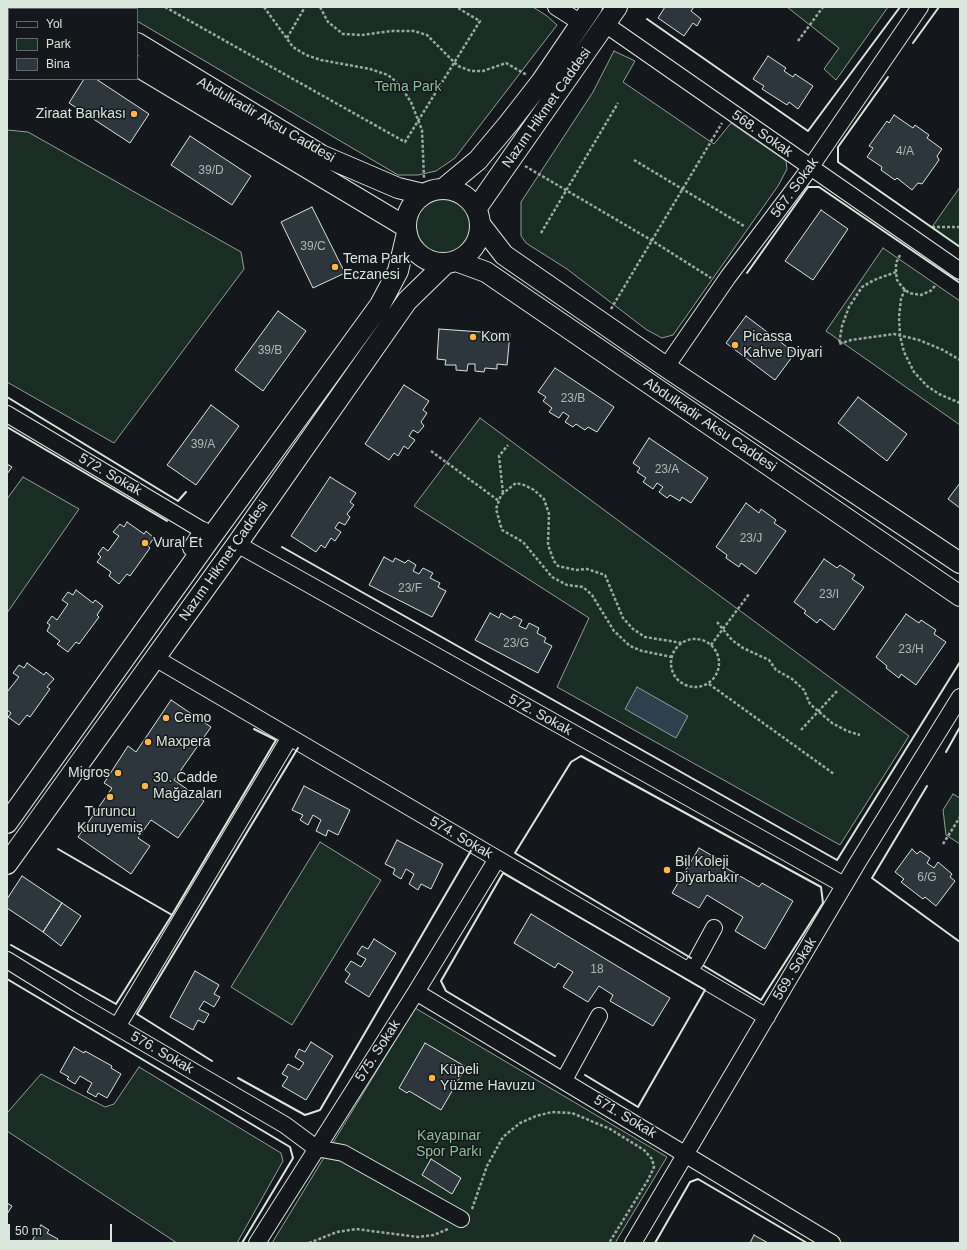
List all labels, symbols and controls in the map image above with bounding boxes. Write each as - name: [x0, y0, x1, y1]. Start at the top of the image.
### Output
- legend: [8, 8, 138, 80]
- text: Yol: [46, 17, 62, 31]
- text: Park: [46, 37, 71, 51]
- street label: Nazım Hikmet Caddesi: [499, 45, 595, 171]
- text: Bina: [46, 57, 70, 71]
- street label: Abdulkadir Aksu Caddesi: [194, 74, 338, 166]
- park label: Tema Park: [375, 79, 441, 95]
- place label: Ziraat Bankası: [36, 106, 126, 122]
- street label: 568. Sokak: [728, 107, 796, 161]
- marker: Ziraat Bankası: [129, 109, 139, 119]
- house number: 4/A: [896, 145, 914, 159]
- street label: 567. Sokak: [768, 155, 822, 221]
- house number: 39/D: [198, 164, 224, 178]
- house number: 39/C: [300, 240, 326, 254]
- place label: Tema Park Eczanesi: [343, 251, 410, 284]
- marker: Tema Park Eczanesi: [330, 262, 340, 272]
- place label: Kom: [481, 329, 510, 345]
- place label: Picassa Kahve Diyari: [743, 329, 822, 362]
- marker: Kom: [468, 332, 478, 342]
- marker: Picassa Kahve Diyari: [730, 340, 740, 350]
- house number: 39/B: [258, 344, 282, 358]
- street label: Abdulkadir Aksu Caddesi: [640, 374, 780, 476]
- house number: 23/B: [561, 392, 585, 406]
- house number: 39/A: [191, 438, 215, 452]
- street label: 572. Sokak: [75, 450, 145, 500]
- house number: 23/A: [655, 463, 679, 477]
- street label: Nazım Hikmet Caddesi: [176, 498, 272, 624]
- house number: 23/J: [740, 532, 762, 546]
- place label: Vural Et: [153, 535, 202, 551]
- marker: Vural Et: [140, 538, 150, 548]
- house number: 23/F: [398, 582, 422, 596]
- house number: 23/I: [819, 588, 839, 602]
- house number: 23/G: [503, 637, 529, 651]
- house number: 23/H: [898, 643, 924, 657]
- street label: 572. Sokak: [505, 691, 575, 739]
- place label: Cemo: [174, 710, 211, 726]
- marker: Cemo: [161, 713, 171, 723]
- place label: Maxpera: [156, 734, 210, 750]
- marker: Maxpera: [143, 737, 153, 747]
- place label: Migros: [68, 765, 110, 781]
- marker: Migros: [113, 768, 123, 778]
- place label: 30. Cadde Mağazaları: [153, 770, 222, 802]
- marker: 30. Cadde Mağazaları: [140, 781, 150, 791]
- marker: Turuncu Kuruyemiş: [105, 792, 115, 802]
- place label: Turuncu Kuruyemiş: [77, 804, 143, 836]
- street label: 574. Sokak: [426, 813, 496, 863]
- place label: Bil Koleji Diyarbakır: [675, 854, 739, 886]
- marker: Bil Koleji Diyarbakır: [662, 865, 672, 875]
- house number: 6/G: [917, 871, 937, 885]
- street label: 569. Sokak: [770, 935, 820, 1003]
- house number: 18: [590, 963, 604, 977]
- street label: 575. Sokak: [352, 1017, 404, 1085]
- street label: 576. Sokak: [127, 1028, 197, 1078]
- place label: Küpeli Yüzme Havuzu: [440, 1062, 535, 1094]
- marker: Küpeli Yüzme Havuzu: [427, 1073, 437, 1083]
- street label: 571. Sokak: [591, 1092, 659, 1142]
- park label: Kayapınar Spor Parkı: [416, 1128, 482, 1160]
- scale bar: [10, 1216, 114, 1242]
- text: 50 m: [15, 1224, 42, 1238]

